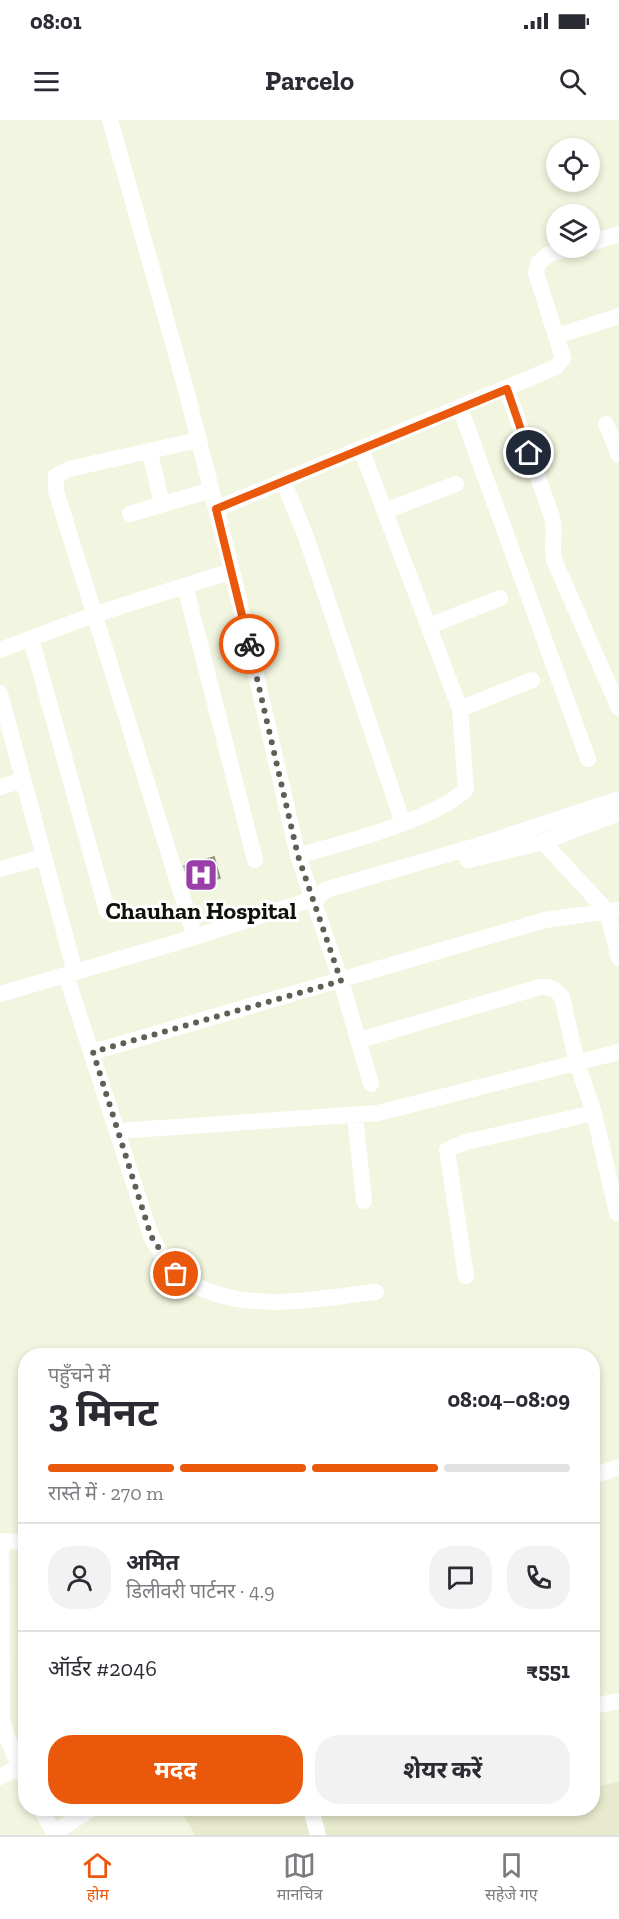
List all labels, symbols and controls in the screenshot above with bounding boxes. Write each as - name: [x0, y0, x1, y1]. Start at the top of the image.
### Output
- text: 08:01: [30, 8, 82, 35]
- icon: menu: [30, 65, 63, 98]
- text: Parcelo: [265, 65, 354, 97]
- icon: search: [556, 65, 589, 98]
- map controls: [546, 138, 600, 258]
- button: locate: [546, 138, 600, 192]
- button: layers: [546, 204, 600, 258]
- pin: [503, 427, 554, 478]
- icon: home: [512, 436, 545, 469]
- courier: [219, 614, 279, 674]
- icon: bike: [233, 628, 266, 661]
- hospital icon: Chauhan Hospital: [183, 857, 219, 893]
- place label: Chauhan Hospital: [105, 896, 297, 925]
- pin: [150, 1248, 201, 1299]
- icon: bag: [159, 1257, 192, 1290]
- text: पहुँचने में: [48, 1363, 110, 1387]
- text: 08:04–08:09: [447, 1386, 570, 1413]
- text: 3 मिनट: [48, 1389, 158, 1436]
- text: रास्ते में · 270 m: [48, 1481, 164, 1505]
- button: person: [48, 1546, 111, 1609]
- button: chat: [429, 1546, 492, 1609]
- button: phone: [507, 1546, 570, 1609]
- text: अमित: [126, 1549, 179, 1576]
- text: डिलीवरी पार्टनर · 4.9: [126, 1579, 275, 1603]
- text: ऑर्डर #2046: [48, 1655, 157, 1682]
- text: ₹551: [526, 1657, 570, 1684]
- button: मदद: [48, 1735, 303, 1804]
- button: शेयर करें: [315, 1735, 570, 1804]
- tab: होम: [81, 1849, 114, 1907]
- tab: मानचित्र: [277, 1849, 323, 1907]
- tab: सहेजे गए: [485, 1849, 538, 1907]

